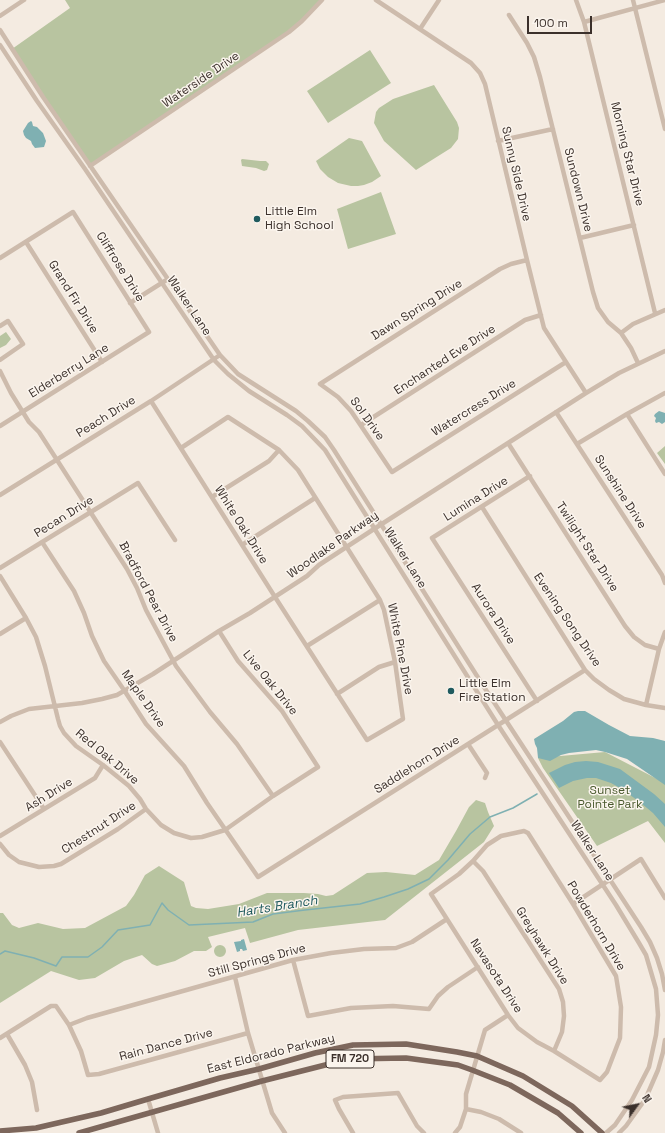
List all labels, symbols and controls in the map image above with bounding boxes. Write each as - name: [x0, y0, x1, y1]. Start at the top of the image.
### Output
- scale bar: [529, 8, 594, 34]
- text: 100 m: [534, 15, 568, 31]
- street label: Waterside Drive: [160, 49, 242, 111]
- street label: Morning Star Drive: [607, 100, 647, 208]
- street label: Sunny Side Drive: [498, 125, 534, 223]
- street label: Sundown Drive: [561, 147, 595, 233]
- place label: Little Elm High School: [265, 205, 334, 233]
- marker: Little Elm High School: [252, 214, 262, 224]
- street label: Cliffrose Drive: [93, 229, 147, 305]
- street label: Grand Fir Drive: [45, 258, 101, 336]
- street label: Walker Lane: [164, 273, 214, 339]
- street label: Dawn Spring Drive: [369, 276, 465, 344]
- street label: Enchanted Eve Drive: [392, 322, 498, 398]
- street label: Elderberry Lane: [26, 341, 112, 401]
- street label: Watercress Drive: [429, 376, 519, 440]
- street label: Peach Drive: [74, 393, 138, 441]
- street label: Sol Drive: [347, 395, 387, 443]
- street label: Sunshine Drive: [591, 452, 649, 532]
- street label: Lumina Drive: [441, 474, 511, 524]
- street label: White Oak Drive: [211, 483, 271, 567]
- street label: Pecan Drive: [32, 493, 96, 541]
- street label: Twilight Star Drive: [553, 499, 621, 595]
- street label: Woodlake Parkway: [285, 508, 381, 582]
- street label: Walker Lane: [381, 525, 429, 591]
- street label: Bradford Pear Drive: [115, 539, 181, 645]
- street label: Evening Song Drive: [530, 570, 604, 670]
- street label: Aurora Drive: [468, 581, 518, 647]
- street label: White Pine Drive: [384, 602, 416, 696]
- street label: Live Oak Drive: [240, 648, 300, 718]
- street label: Maple Drive: [118, 667, 168, 731]
- place label: Little Elm Fire Station: [459, 677, 526, 705]
- marker: Little Elm Fire Station: [446, 686, 456, 696]
- street label: Red Oak Drive: [72, 726, 142, 788]
- street label: Saddlehorn Drive: [372, 733, 462, 797]
- street label: Ash Drive: [23, 775, 75, 815]
- park label: Sunset Pointe Park: [577, 784, 643, 812]
- street label: Chestnut Drive: [59, 799, 139, 857]
- street label: Walker Lane: [567, 818, 617, 884]
- street label: Powderhorn Drive: [564, 879, 628, 973]
- water label: Harts Branch: [236, 893, 318, 921]
- street label: Greyhawk Drive: [512, 905, 572, 987]
- street label: Navasota Drive: [467, 936, 525, 1016]
- street label: Still Springs Drive: [207, 941, 307, 981]
- street label: Rain Dance Drive: [118, 1026, 214, 1064]
- street label: East Eldorado Parkway: [206, 1031, 336, 1077]
- road number: FM 720: [326, 1050, 374, 1068]
- north arrow: [617, 1085, 657, 1125]
- text: N: [639, 1092, 655, 1105]

